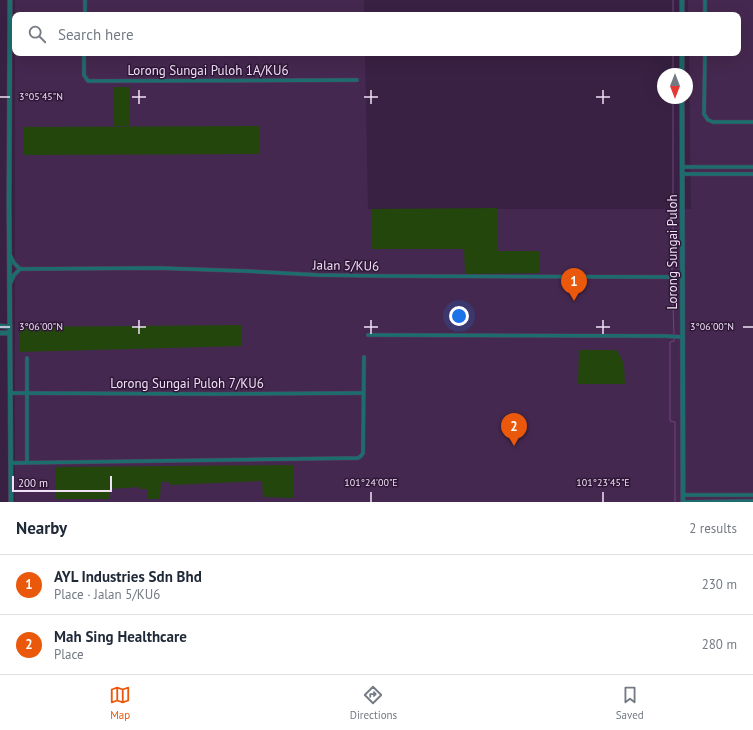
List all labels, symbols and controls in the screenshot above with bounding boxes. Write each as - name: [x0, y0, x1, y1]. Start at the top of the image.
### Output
- search box: [12, 12, 741, 56]
- icon: search: [26, 23, 48, 45]
- text: Search here: [58, 25, 134, 44]
- street label: Lorong Sungai Puloh 1A/KU6: [127, 62, 289, 79]
- north arrow: [657, 68, 693, 104]
- text: 3°05'45"N: [19, 90, 63, 103]
- street label: Lorong Sungai Puloh: [664, 195, 681, 309]
- street label: Jalan 5/KU6: [312, 256, 379, 275]
- pin: 1: [561, 268, 587, 301]
- your location: [449, 306, 469, 326]
- text: 3°06'00"N: [19, 320, 63, 333]
- text: 3°06'00"N: [690, 320, 734, 333]
- street label: Lorong Sungai Puloh 7/KU6: [110, 375, 264, 392]
- pin: 2: [501, 413, 527, 446]
- scale bar: [12, 474, 112, 493]
- text: 200 m: [18, 476, 48, 490]
- text: 101°24'00"E: [344, 476, 398, 489]
- text: 101°23'45"E: [576, 476, 630, 489]
- text: Nearby: [16, 517, 67, 539]
- text: 2 results: [689, 520, 737, 537]
- text: AYL Industries Sdn Bhd: [54, 567, 202, 586]
- text: 1: [25, 576, 33, 593]
- text: 230 m: [702, 576, 737, 593]
- text: Place · Jalan 5/KU6: [54, 586, 160, 603]
- text: Mah Sing Healthcare: [54, 627, 187, 646]
- text: 2: [25, 636, 33, 653]
- text: 280 m: [702, 636, 737, 653]
- text: Place: [54, 646, 84, 663]
- tab: Map: [109, 684, 131, 722]
- tab: Directions: [350, 684, 397, 722]
- tab: Saved: [616, 684, 644, 722]

